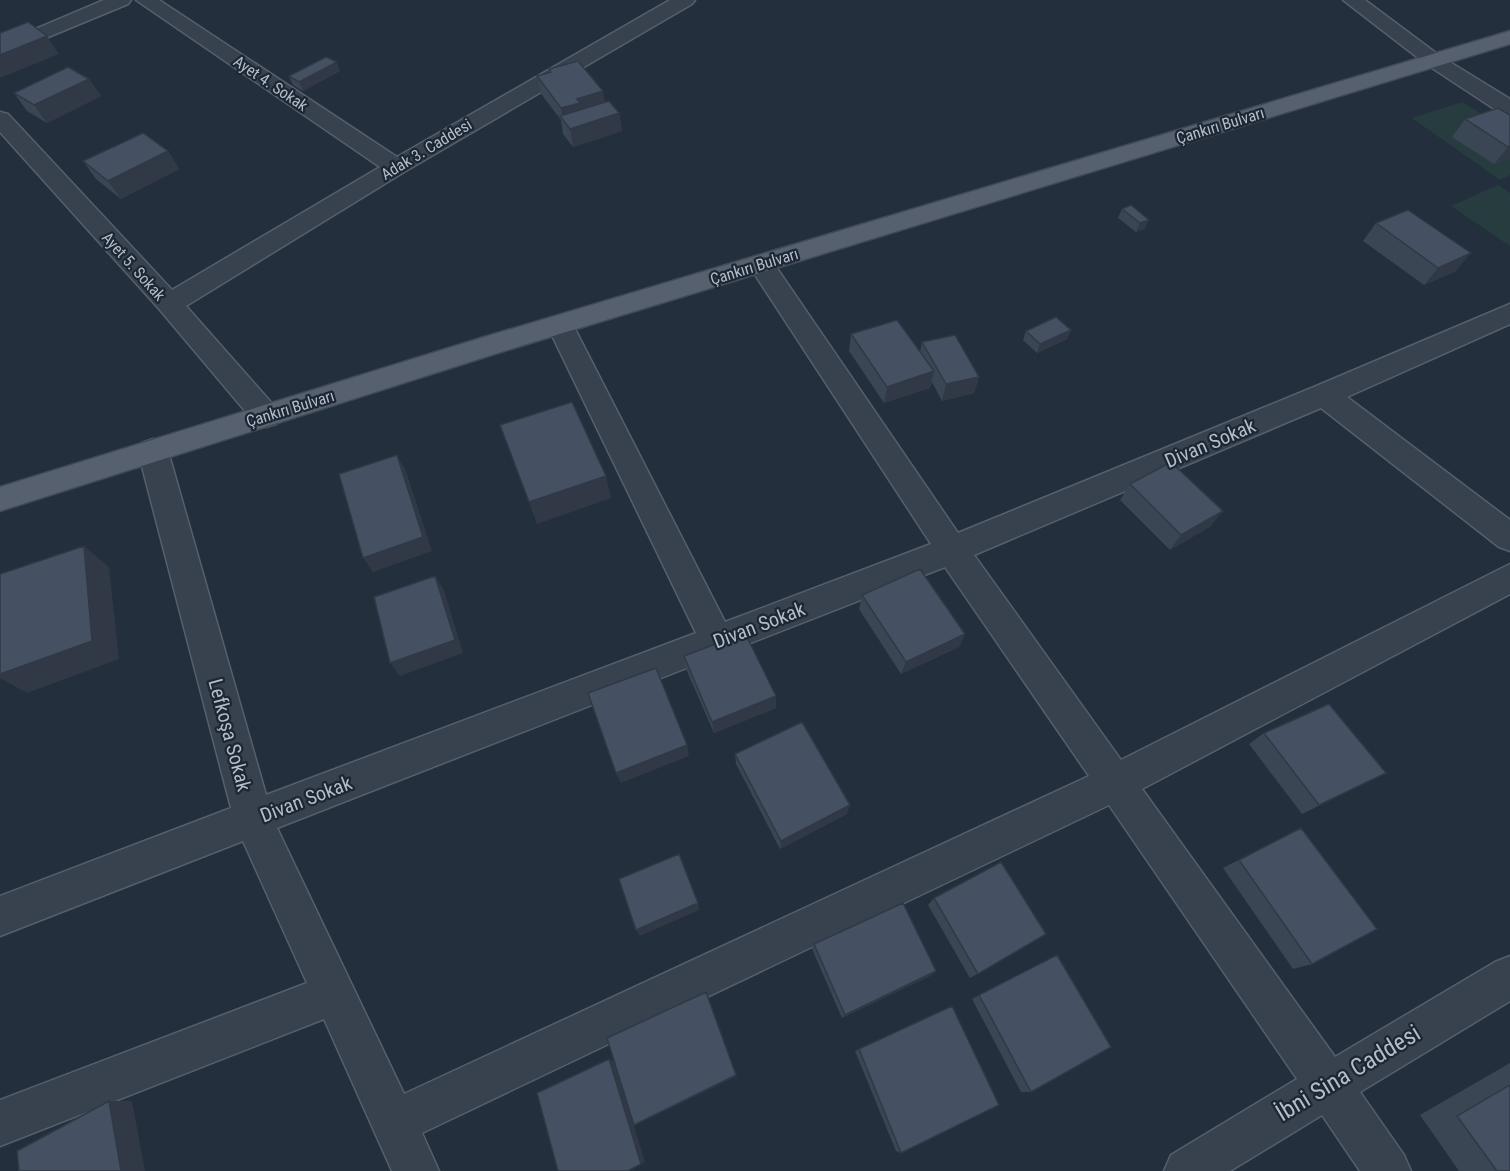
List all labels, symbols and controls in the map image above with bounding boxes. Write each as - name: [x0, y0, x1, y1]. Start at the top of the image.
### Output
- street label: Ayet 4. Sokak: [230, 52, 312, 116]
- street label: Çankırı Bulvarı: [1174, 103, 1266, 148]
- street label: Adak 3. Caddesi: [377, 115, 475, 184]
- street label: Ayet 5. Sokak: [98, 228, 170, 305]
- street label: Çankırı Bulvarı: [708, 244, 800, 289]
- street label: Çankırı Bulvarı: [244, 386, 336, 431]
- street label: Divan Sokak: [1161, 413, 1259, 473]
- street label: Divan Sokak: [710, 597, 808, 653]
- street label: Lefkoşa Sokak: [203, 676, 257, 794]
- street label: Divan Sokak: [257, 771, 355, 827]
- street label: İbni Sina Caddesi: [1271, 1019, 1425, 1127]

